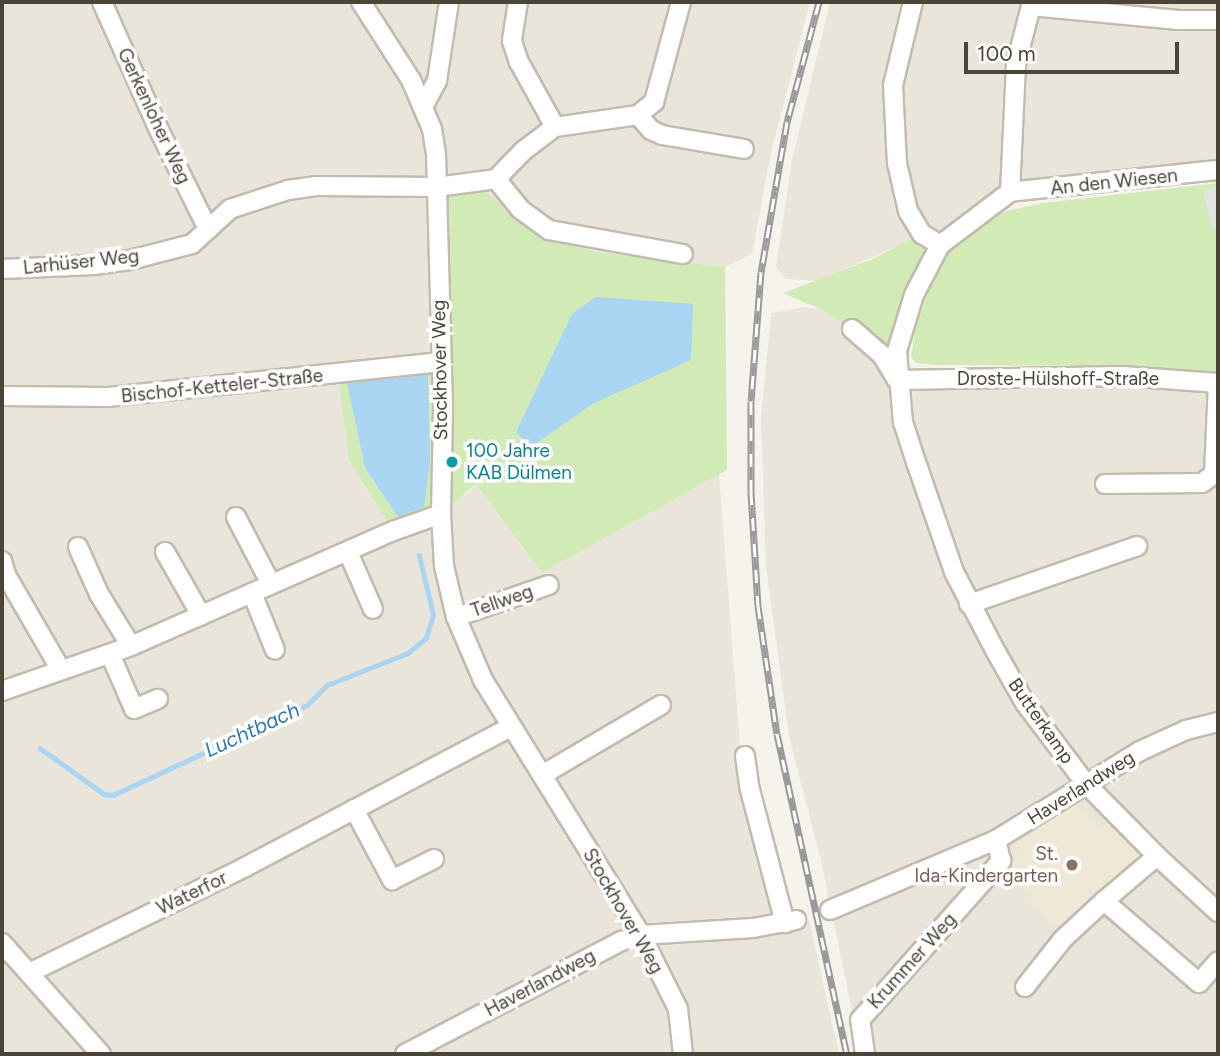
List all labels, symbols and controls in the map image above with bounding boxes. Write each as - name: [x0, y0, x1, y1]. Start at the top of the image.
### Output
- scale bar: [968, 28, 1183, 72]
- text: 100 m: [977, 41, 1036, 66]
- street label: Gerkenloher Weg: [112, 44, 196, 188]
- street label: An den Wiesen: [1049, 164, 1179, 200]
- street label: Larhüser Weg: [22, 245, 140, 279]
- street label: Stockhover Weg: [427, 299, 453, 441]
- street label: Bischof-Ketteler-Straße: [120, 364, 324, 408]
- street label: Droste-Hülshoff-Straße: [957, 368, 1159, 390]
- place label: 100 Jahre KAB Dülmen: [466, 440, 572, 484]
- marker: 100 Jahre KAB Dülmen: [444, 454, 460, 470]
- street label: Tellweg: [468, 580, 536, 622]
- street label: Butterkamp: [1003, 674, 1079, 768]
- water label: Luchtbach: [201, 697, 303, 763]
- street label: Haverlandweg: [1023, 746, 1139, 830]
- place label: St. Ida-Kindergarten: [914, 843, 1058, 887]
- street label: Stockhover Weg: [578, 844, 668, 978]
- marker: St. Ida-Kindergarten: [1064, 857, 1080, 873]
- street label: Waterfor: [153, 866, 231, 920]
- street label: Krummer Weg: [863, 908, 961, 1014]
- street label: Haverlandweg: [481, 944, 599, 1022]

